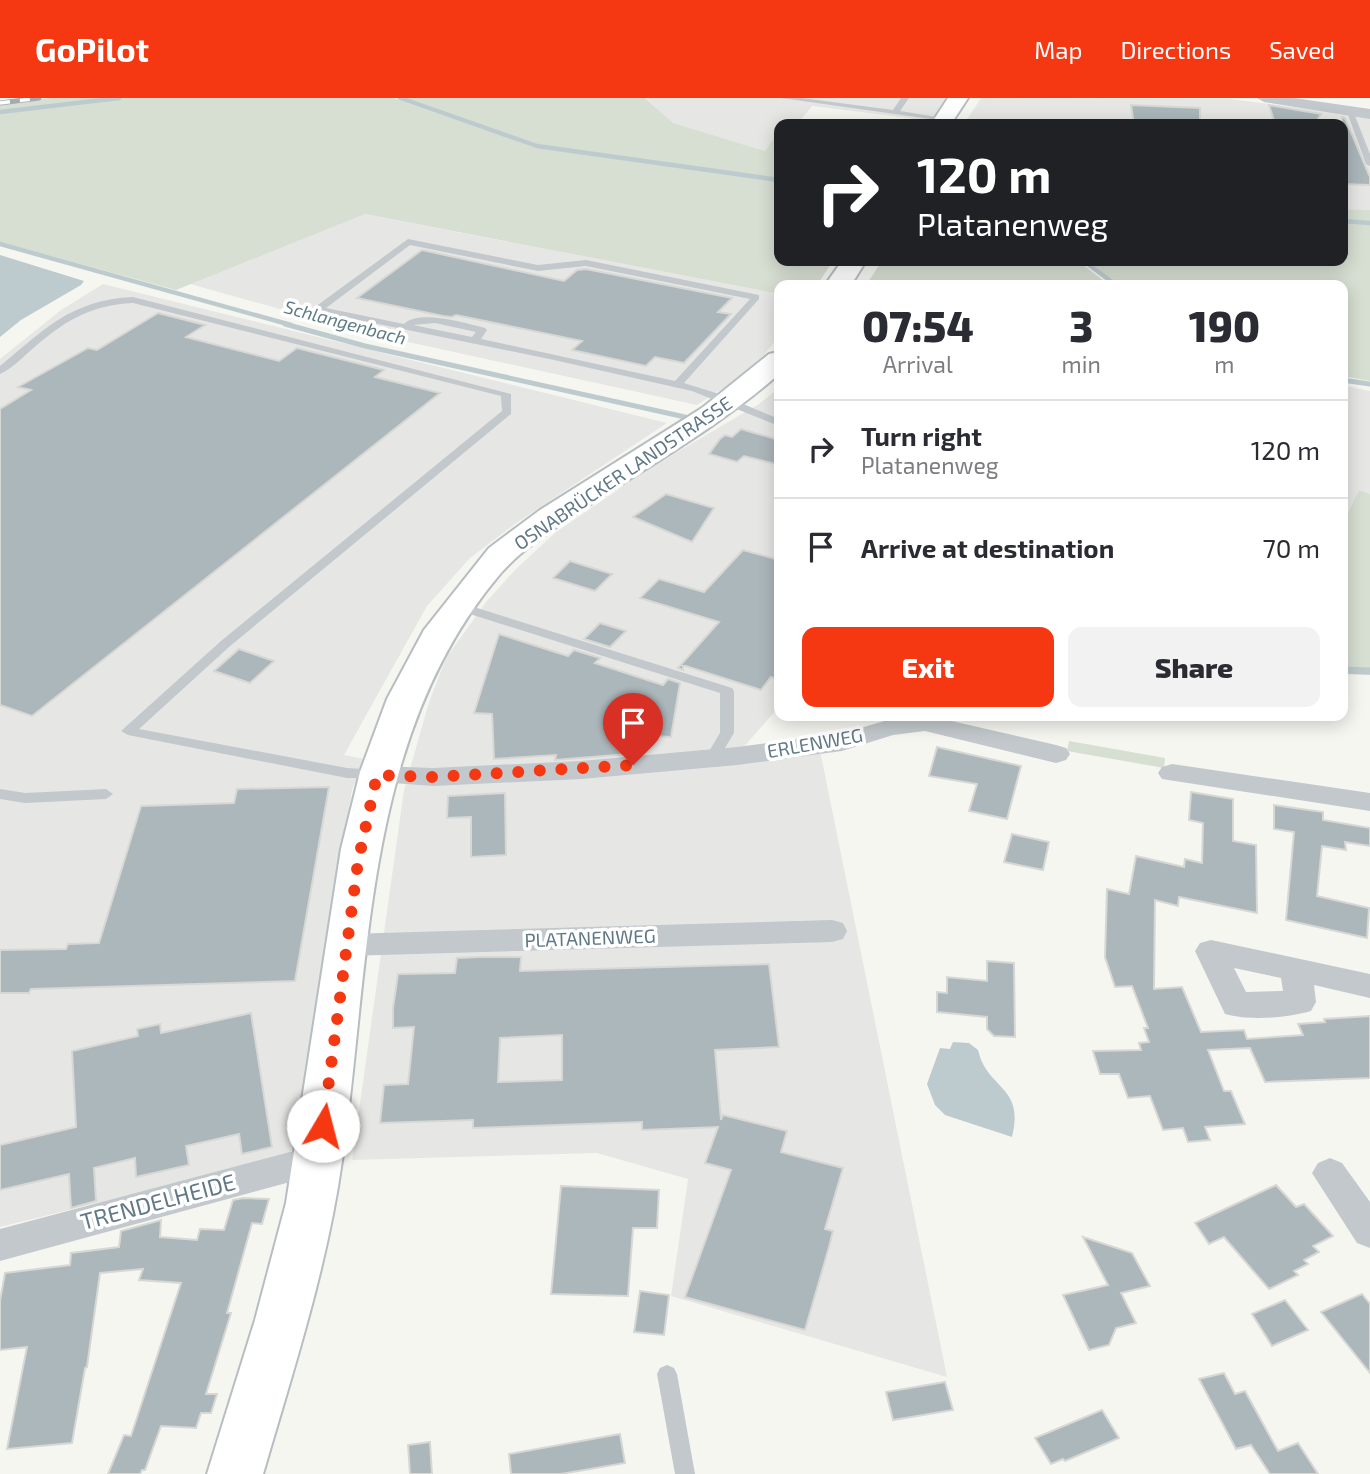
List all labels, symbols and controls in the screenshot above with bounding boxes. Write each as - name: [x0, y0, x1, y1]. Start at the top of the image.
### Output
- text: GoPilot: [35, 29, 149, 69]
- text: Map: [1034, 35, 1082, 64]
- text: Directions: [1120, 35, 1231, 64]
- text: Saved: [1269, 35, 1335, 64]
- text: 120 m: [917, 144, 1051, 203]
- icon: right: [802, 147, 893, 238]
- text: Platanenweg: [917, 204, 1108, 242]
- water label: Schlangenbach: [282, 295, 409, 349]
- text: 07:54: [862, 300, 974, 350]
- text: 3: [1069, 300, 1093, 350]
- text: 190: [1189, 300, 1260, 350]
- text: Arrival: [883, 350, 953, 378]
- text: min: [1062, 350, 1101, 378]
- text: m: [1214, 350, 1234, 378]
- street label: OSNABRÜCKER LANDSTRASSE: [509, 391, 736, 554]
- text: Turn right: [861, 420, 982, 451]
- icon: right: [802, 430, 840, 468]
- text: 120 m: [1251, 434, 1320, 465]
- text: Platanenweg: [861, 451, 999, 479]
- icon: arrive: [802, 528, 840, 566]
- text: Arrive at destination: [861, 532, 1114, 563]
- text: 70 m: [1262, 532, 1320, 563]
- button: Exit: [802, 627, 1054, 707]
- button: Share: [1068, 627, 1320, 707]
- pin: [603, 693, 663, 765]
- icon: arrive: [614, 704, 652, 742]
- street label: ERLENWEG: [765, 723, 865, 762]
- street label: PLATANENWEG: [524, 924, 656, 951]
- position arrow: [286, 1089, 360, 1163]
- street label: TRENDELHEIDE: [77, 1167, 238, 1235]

